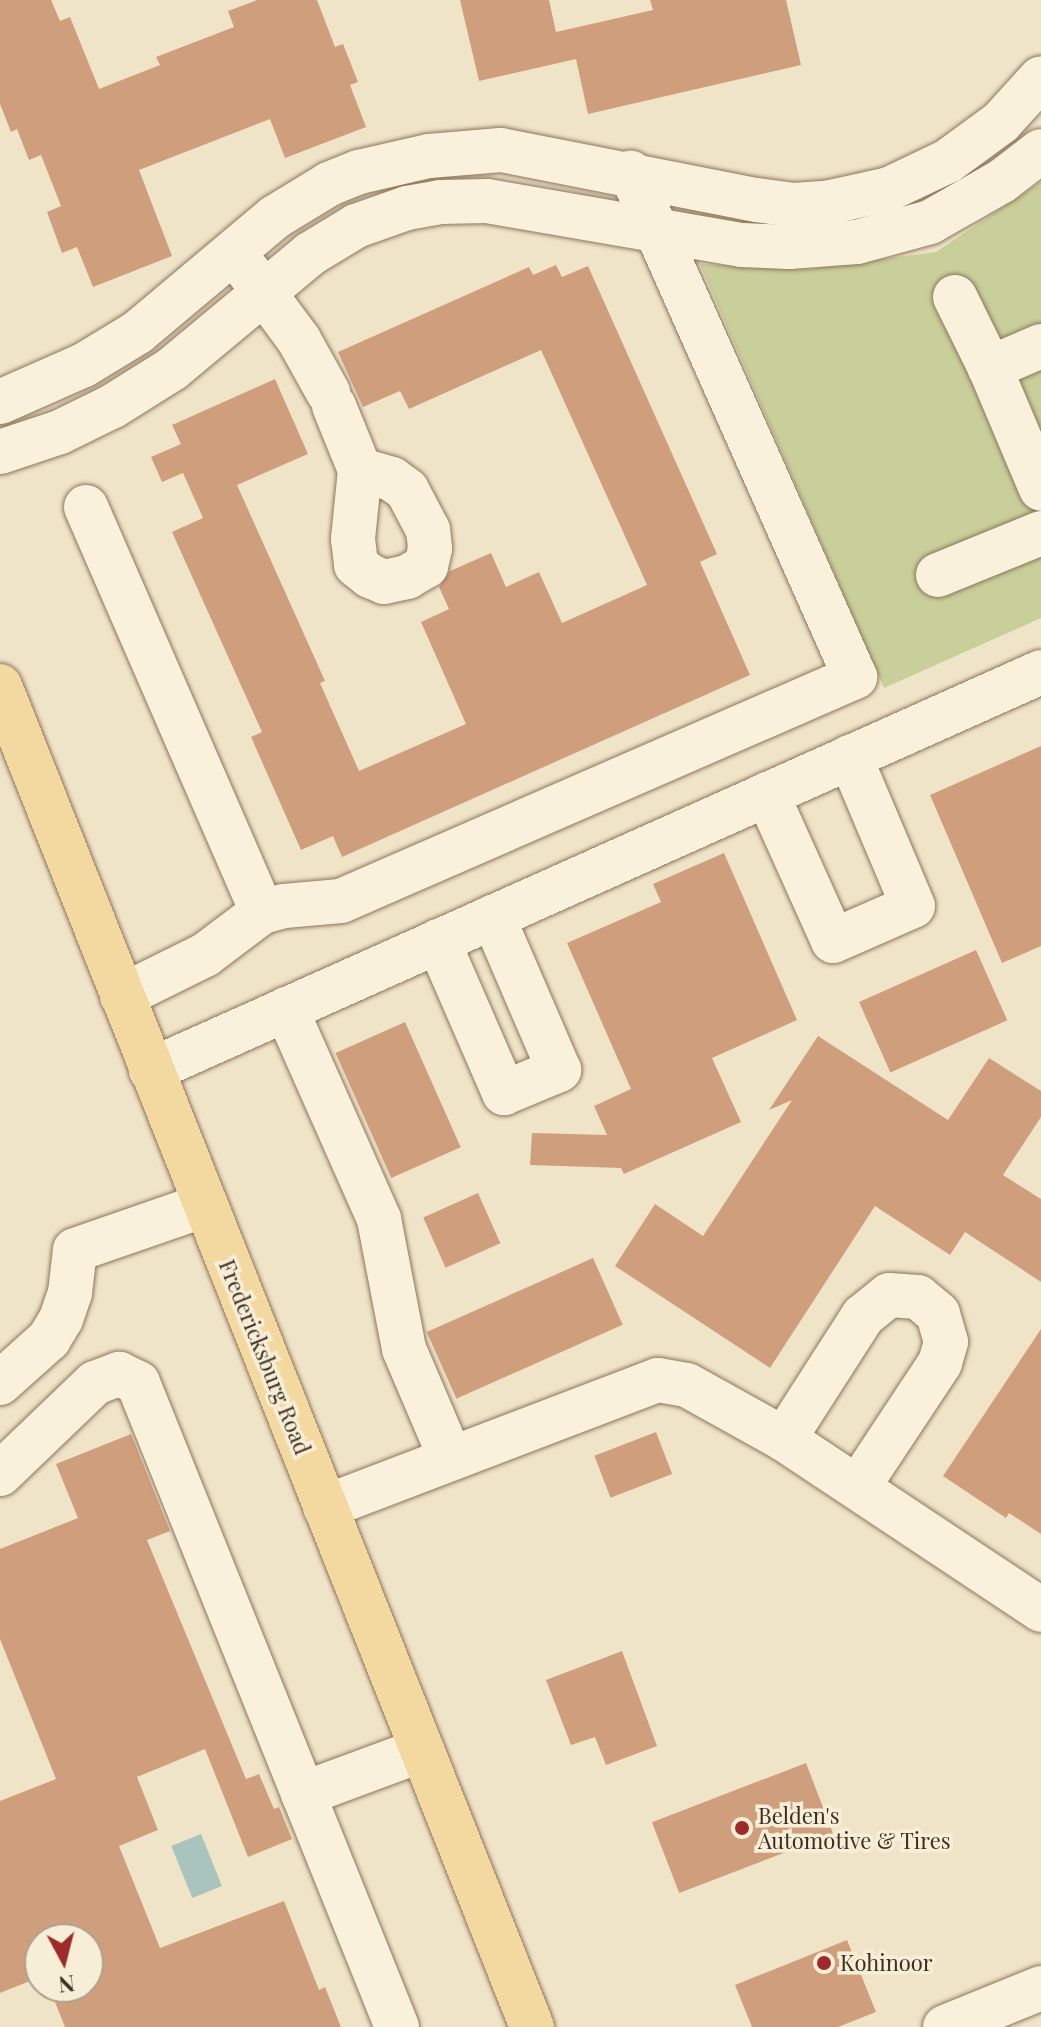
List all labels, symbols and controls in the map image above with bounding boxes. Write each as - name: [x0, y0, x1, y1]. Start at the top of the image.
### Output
- street label: Fredericksburg Road: [214, 1256, 316, 1458]
- place label: Belden's Automotive & Tires: [758, 1802, 951, 1854]
- marker: Belden's Automotive & Tires: [733, 1819, 751, 1837]
- north arrow: [24, 1923, 104, 2003]
- place label: Kohinoor: [840, 1950, 933, 1976]
- marker: Kohinoor: [815, 1954, 833, 1972]
- text: N: [57, 1969, 76, 2001]

